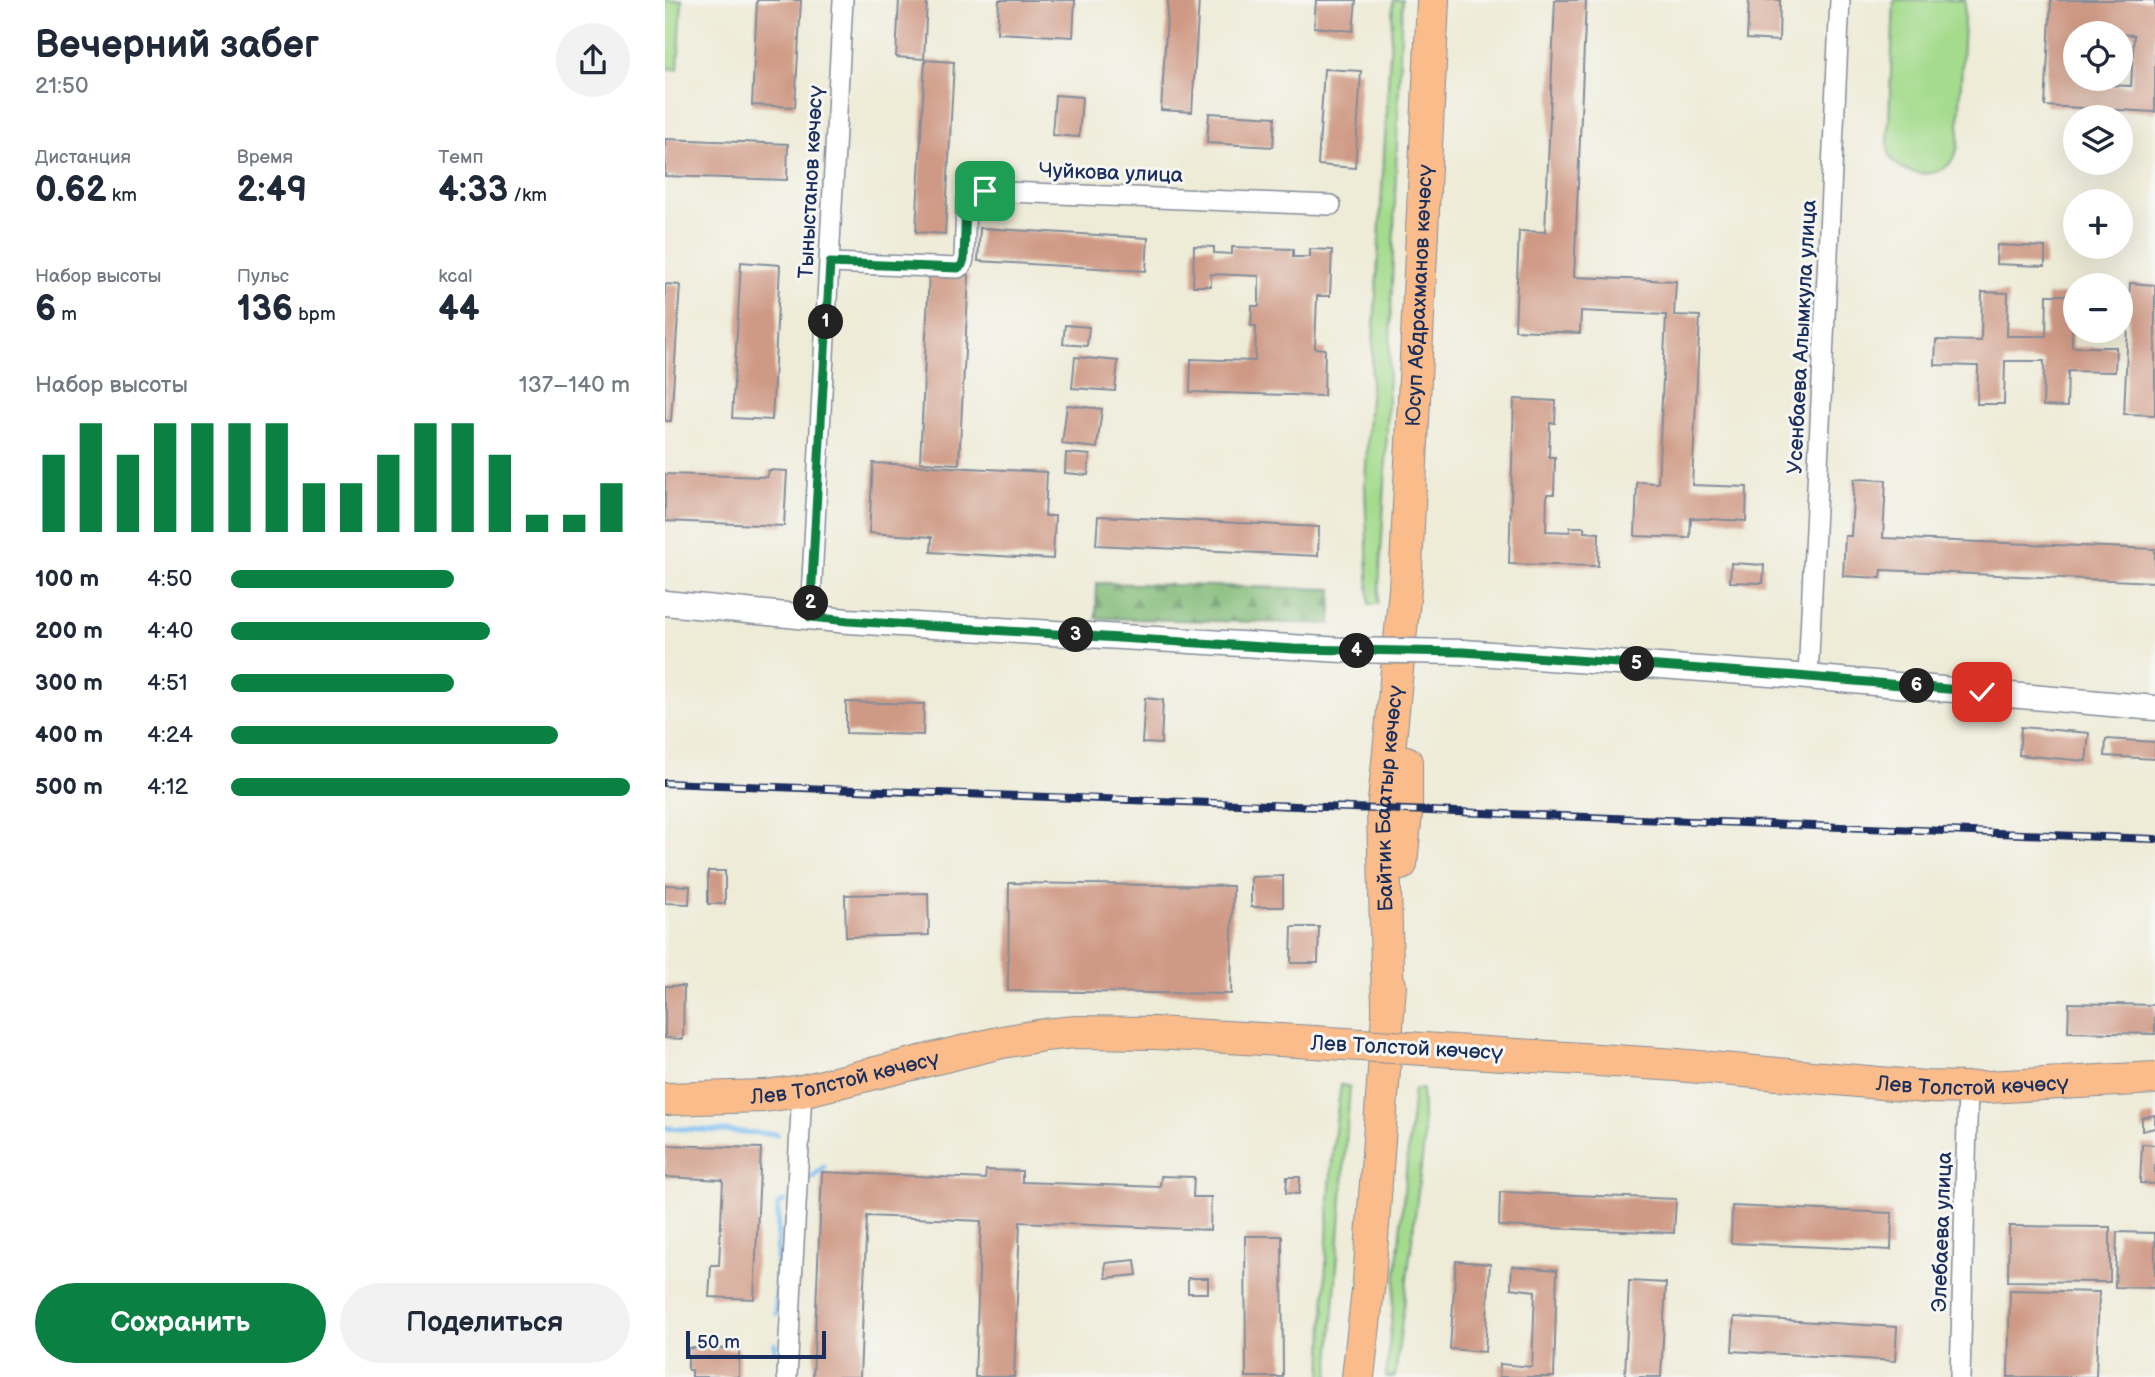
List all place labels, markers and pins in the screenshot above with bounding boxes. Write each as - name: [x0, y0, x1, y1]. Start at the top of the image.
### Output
- pin: [955, 161, 1015, 221]
- pin: 1: [809, 304, 843, 340]
- pin: 2: [793, 586, 829, 620]
- pin: 3: [1059, 618, 1093, 652]
- pin: 4: [1339, 634, 1375, 668]
- pin: 5: [1619, 646, 1655, 682]
- pin: [1952, 662, 2012, 722]
- pin: 6: [1899, 668, 1935, 704]

